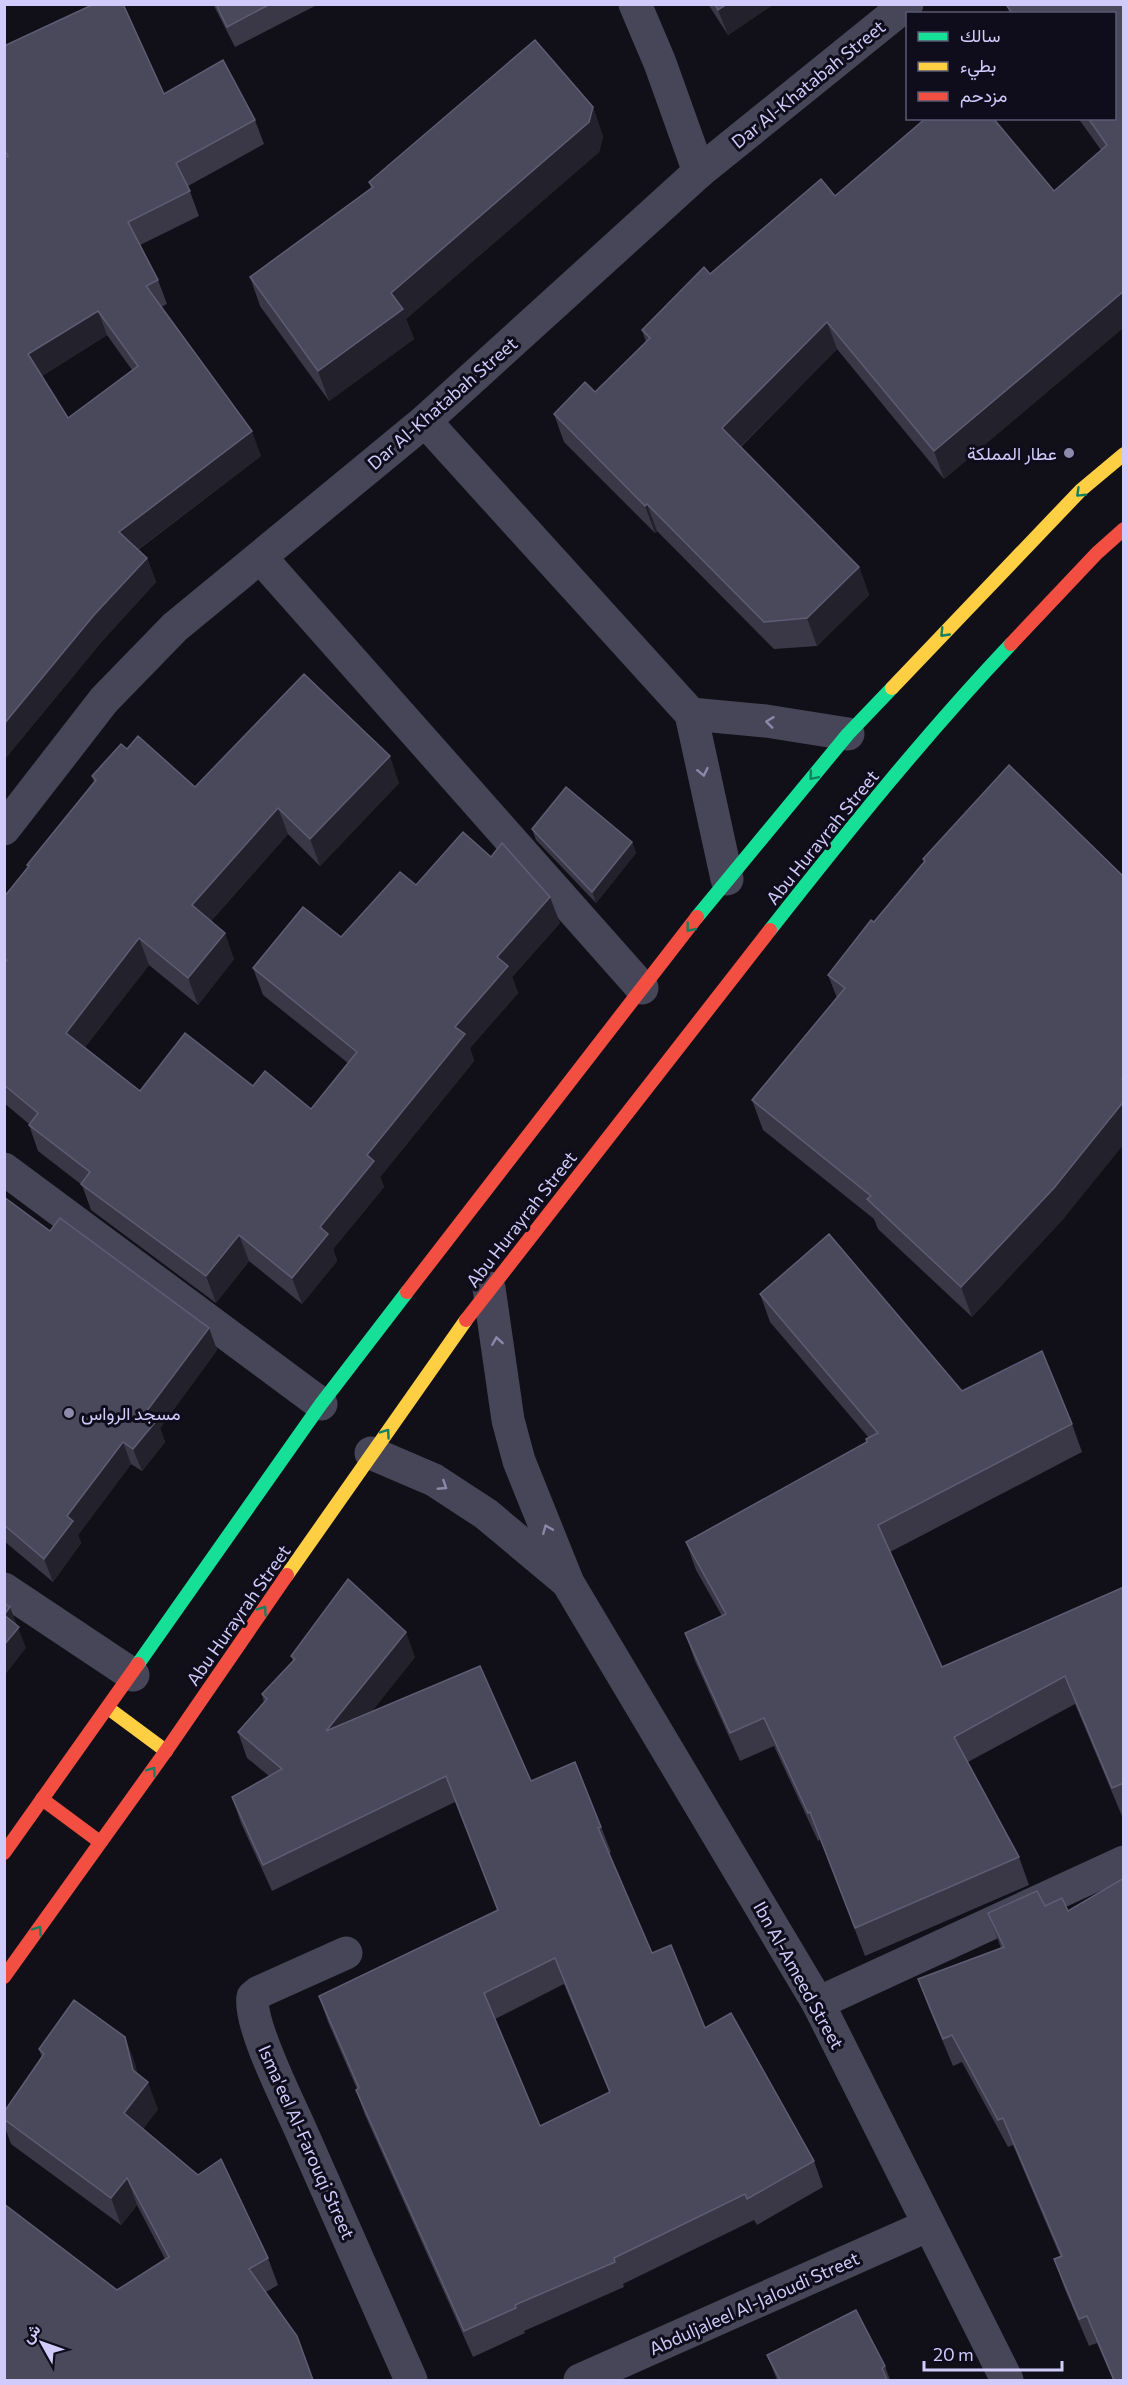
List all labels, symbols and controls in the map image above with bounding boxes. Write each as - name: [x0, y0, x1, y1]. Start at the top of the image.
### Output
- legend: [906, 12, 1116, 120]
- street label: Dar Al-Khatabah Street: [727, 15, 889, 153]
- text: سالك: [960, 24, 1000, 46]
- text: بطيء: [960, 54, 996, 81]
- text: مزدحم: [960, 84, 1007, 108]
- street label: Dar Al-Khatabah Street: [363, 332, 521, 474]
- place label: عطار المملكة: [967, 442, 1057, 465]
- marker: عطار المملكة: [1062, 446, 1076, 460]
- one-way arrow: [1076, 485, 1087, 496]
- one-way arrow: [941, 626, 952, 637]
- one-way arrow: [765, 716, 774, 729]
- street label: Abu Hurayrah Street: [761, 765, 883, 909]
- one-way arrow: [696, 766, 709, 776]
- one-way arrow: [809, 770, 820, 781]
- one-way arrow: [686, 921, 697, 932]
- street label: Abu Hurayrah Street: [461, 1147, 581, 1291]
- one-way arrow: [492, 1336, 504, 1346]
- place label: مسجد الرواس: [81, 1402, 181, 1425]
- marker: مسجد الرواس: [62, 1406, 76, 1420]
- one-way arrow: [378, 1428, 389, 1439]
- one-way arrow: [437, 1479, 448, 1490]
- one-way arrow: [542, 1524, 554, 1535]
- street label: Abu Hurayrah Street: [181, 1540, 295, 1690]
- one-way arrow: [256, 1606, 267, 1617]
- one-way arrow: [145, 1766, 156, 1777]
- street label: Ibn Al-Ameed Street: [749, 1897, 849, 2053]
- one-way arrow: [31, 1925, 42, 1936]
- street label: Isma'eel Al-Farouqi Street: [254, 2042, 360, 2242]
- street label: Abduljaleel Al-Jaloudi Street: [646, 2247, 862, 2359]
- north arrow: [12, 2313, 72, 2373]
- text: ش: [17, 2320, 44, 2347]
- scale bar: [924, 2334, 1062, 2372]
- text: 20 m: [933, 2343, 974, 2365]

